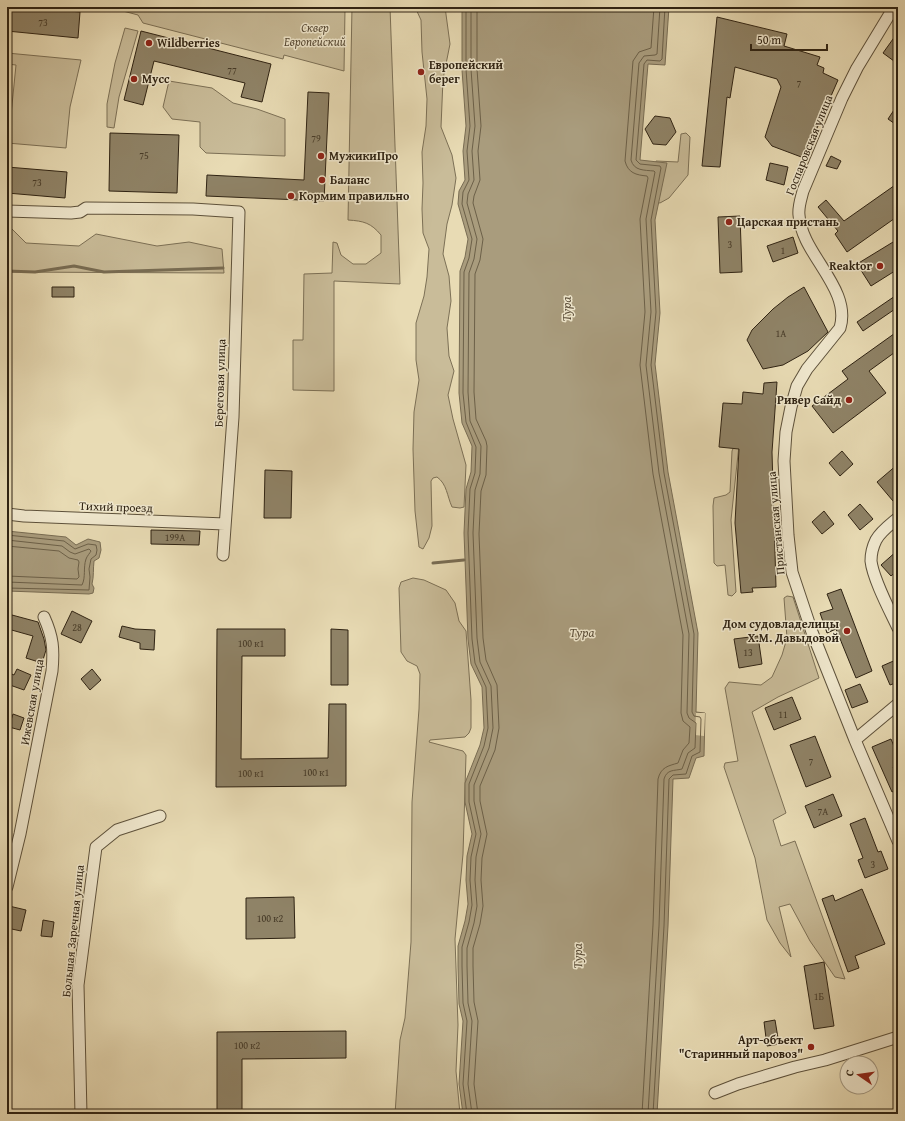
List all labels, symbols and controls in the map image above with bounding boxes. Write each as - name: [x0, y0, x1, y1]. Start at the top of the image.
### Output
- house number: 73: [38, 15, 48, 30]
- park label: Сквер Европейский: [283, 19, 346, 50]
- scale bar: [751, 26, 827, 52]
- text: 50 m: [757, 31, 781, 48]
- place label: Wildberries: [157, 34, 220, 51]
- marker: Wildberries: [144, 38, 154, 48]
- place label: Европейский берег: [429, 56, 503, 87]
- house number: 77: [227, 63, 237, 78]
- marker: Европейский берег: [416, 67, 426, 77]
- place label: Мусс: [142, 70, 170, 87]
- marker: Мусс: [129, 74, 139, 84]
- house number: 7: [797, 76, 802, 91]
- street label: Госпаровская улица: [781, 92, 836, 197]
- house number: 79: [311, 131, 321, 146]
- place label: МужикиПро: [329, 147, 399, 164]
- house number: 75: [139, 148, 149, 163]
- marker: МужикиПро: [316, 151, 326, 161]
- place label: Баланс: [330, 171, 370, 188]
- house number: 73: [32, 175, 42, 190]
- marker: Баланс: [317, 175, 327, 185]
- place label: Кормим правильно: [299, 187, 410, 204]
- marker: Кормим правильно: [286, 191, 296, 201]
- place label: Царская пристань: [737, 213, 839, 230]
- marker: Царская пристань: [724, 217, 734, 227]
- house number: 3: [728, 237, 733, 252]
- house number: 1: [781, 243, 786, 258]
- place label: Reaktor: [829, 257, 872, 274]
- marker: Reaktor: [875, 261, 885, 271]
- water label: Тура: [557, 296, 576, 322]
- house number: 1А: [776, 326, 786, 341]
- street label: Береговая улица: [209, 338, 230, 427]
- place label: Ривер Сайд: [777, 391, 842, 408]
- marker: Ривер Сайд: [844, 395, 854, 405]
- street label: Пристанская улица: [762, 470, 788, 575]
- street label: Тихий проезд: [79, 497, 154, 516]
- house number: 199А: [165, 530, 185, 545]
- place label: Дом судовладелицы Х.М. Давыдовой: [722, 615, 840, 646]
- house number: 28: [72, 620, 82, 635]
- water label: Тура: [569, 623, 595, 642]
- marker: Дом судовладелицы Х.М. Давыдовой: [842, 626, 852, 636]
- house number: 100 к1: [238, 636, 265, 651]
- house number: 13: [743, 645, 753, 660]
- street label: Ижевская улица: [16, 657, 47, 746]
- house number: 11: [778, 707, 788, 722]
- house number: 7: [809, 754, 814, 769]
- house number: 100 к1: [303, 765, 330, 780]
- house number: 100 к1: [238, 766, 265, 781]
- house number: 7А: [818, 804, 828, 819]
- house number: 3: [871, 857, 876, 872]
- street label: Большая Заречная улица: [57, 864, 88, 998]
- house number: 100 к2: [257, 911, 284, 926]
- water label: Тура: [568, 943, 587, 969]
- house number: 1Б: [814, 989, 825, 1004]
- place label: Арт-объект "Старинный паровоз": [679, 1031, 804, 1062]
- house number: 100 к2: [234, 1038, 261, 1053]
- marker: Арт-объект "Старинный паровоз": [806, 1042, 816, 1052]
- north arrow: [839, 1055, 879, 1095]
- text: С: [841, 1068, 858, 1078]

